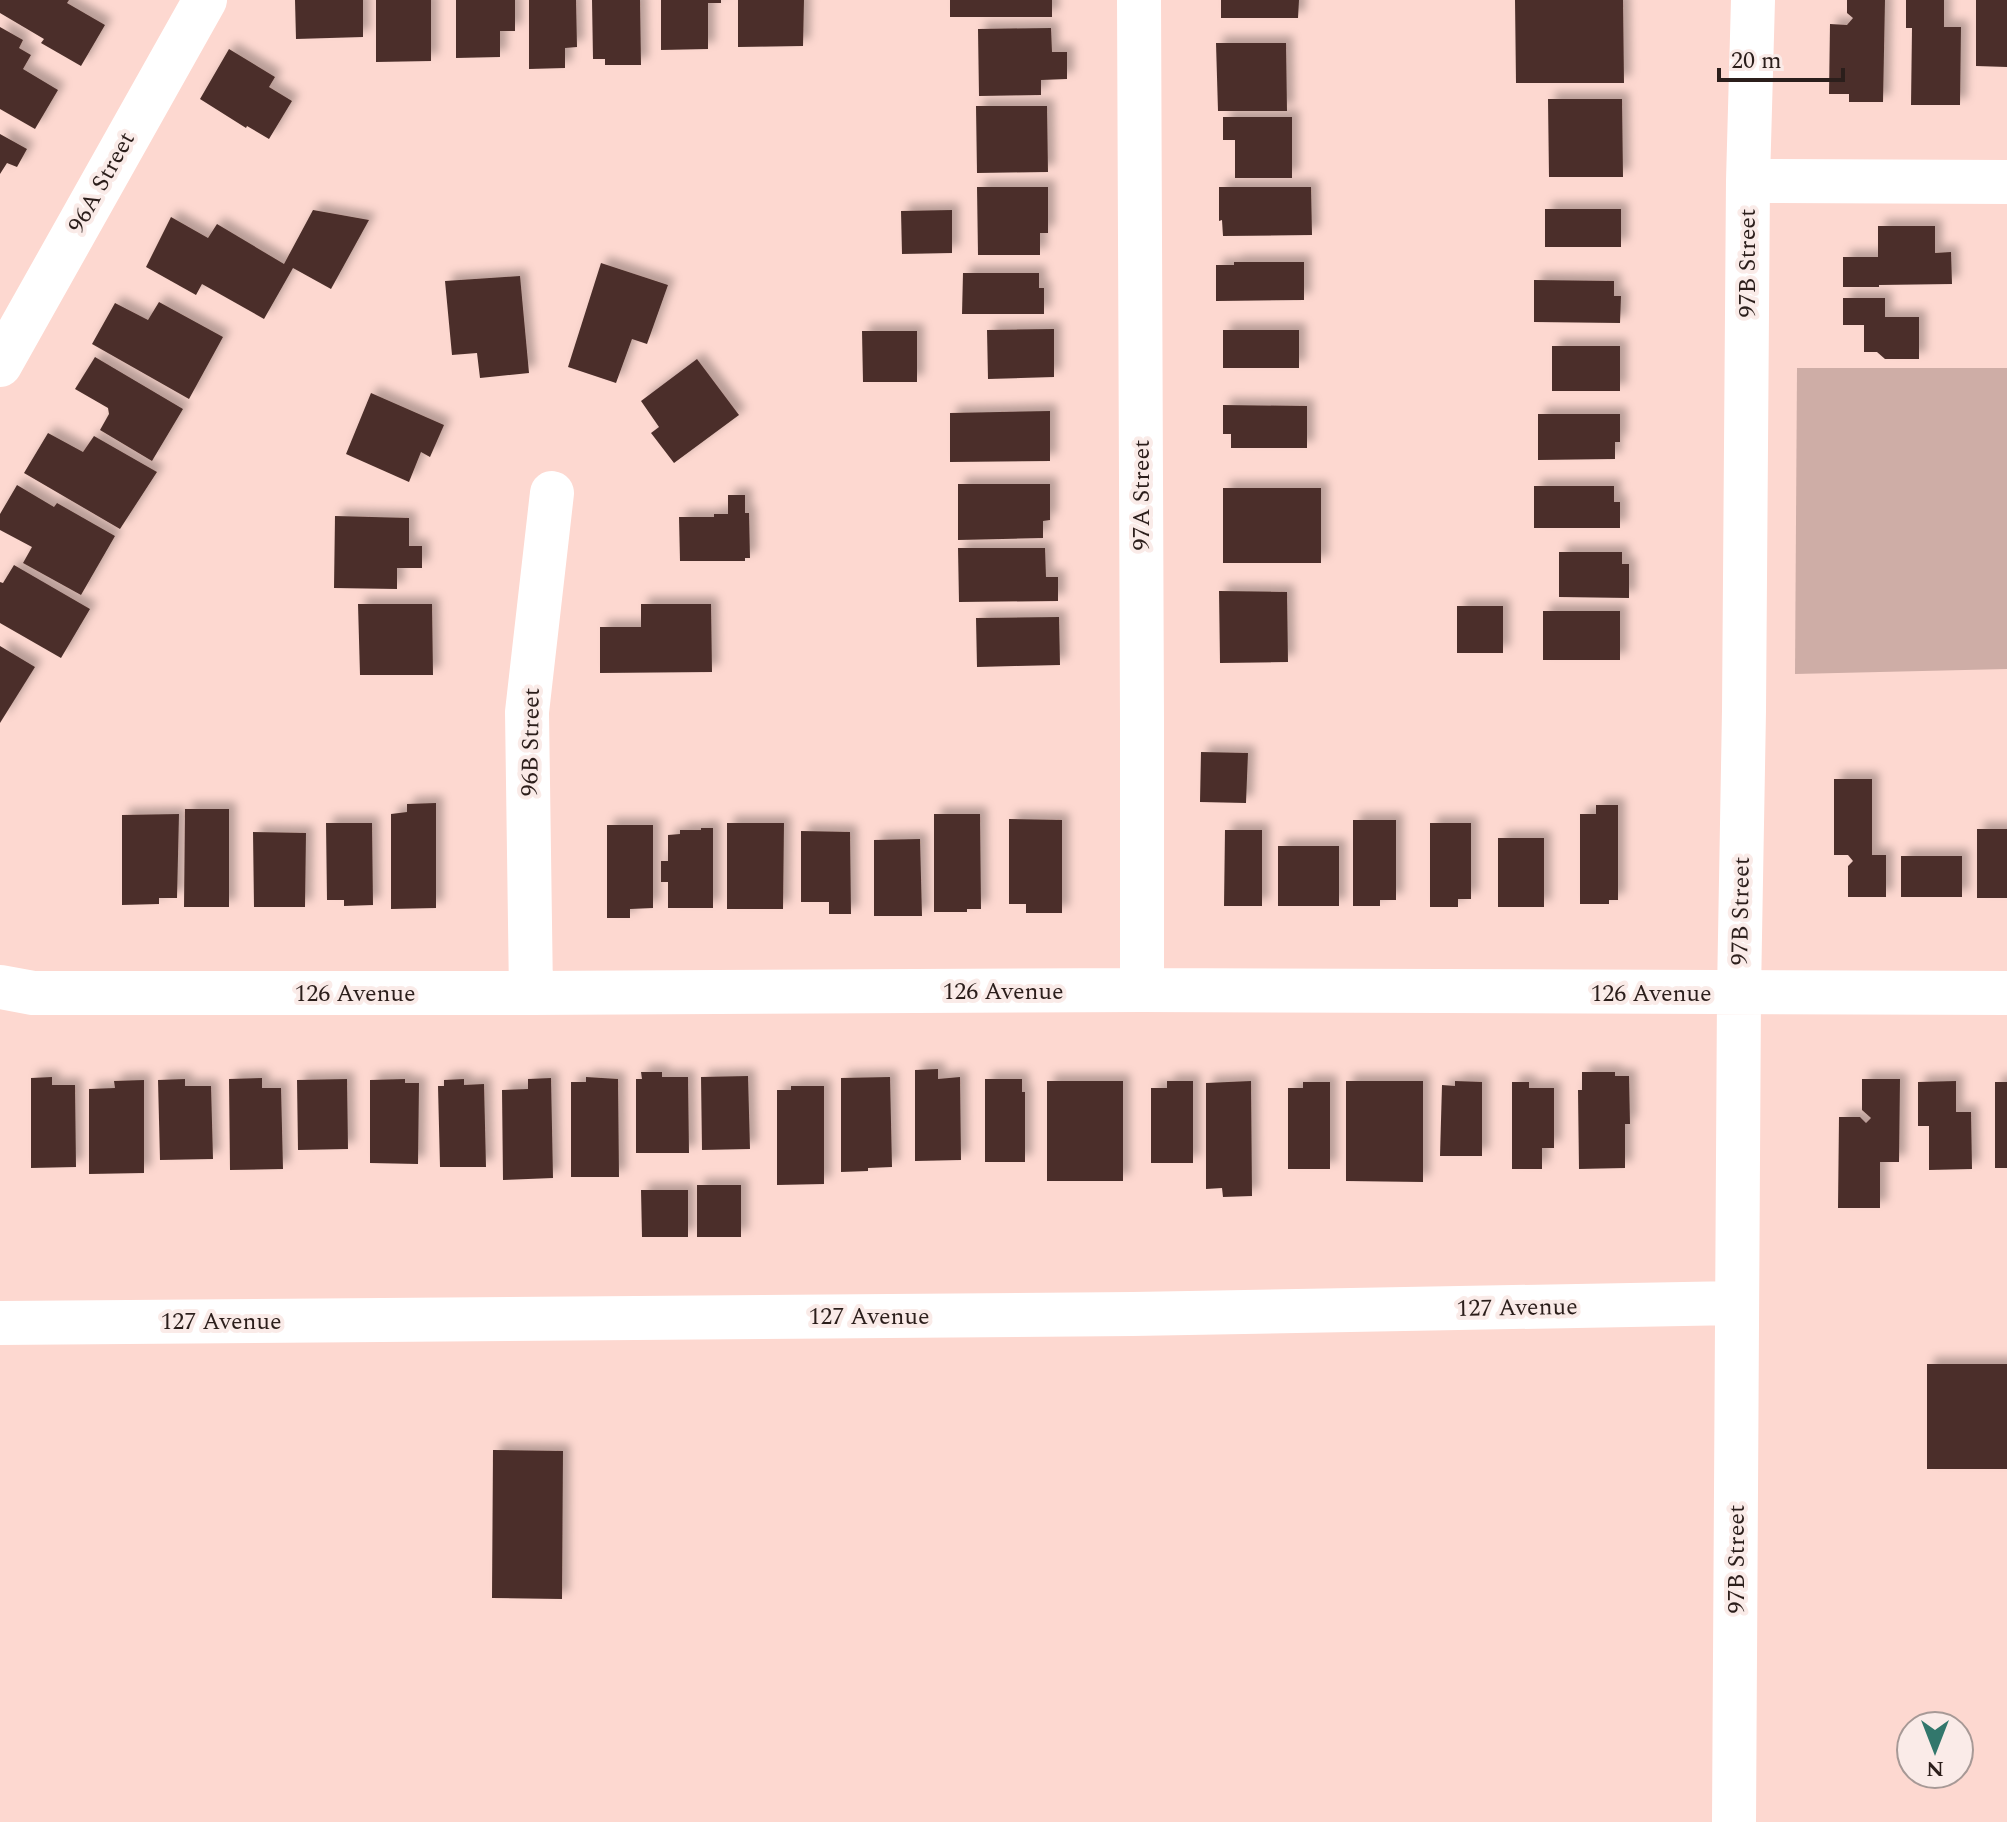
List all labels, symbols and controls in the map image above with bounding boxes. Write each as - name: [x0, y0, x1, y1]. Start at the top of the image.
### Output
- scale bar: [1719, 32, 1843, 82]
- text: 20 m: [1731, 43, 1782, 79]
- street label: 96A Street: [59, 125, 145, 240]
- street label: 97B Street: [1730, 209, 1766, 317]
- street label: 97A Street: [1124, 440, 1160, 550]
- street label: 96B Street: [512, 687, 550, 797]
- street label: 97B Street: [1722, 856, 1760, 966]
- street label: 126 Avenue: [942, 974, 1064, 1010]
- street label: 126 Avenue: [294, 976, 416, 1012]
- street label: 126 Avenue: [1590, 976, 1712, 1012]
- street label: 127 Avenue: [1456, 1289, 1578, 1327]
- street label: 127 Avenue: [808, 1299, 930, 1335]
- street label: 127 Avenue: [160, 1304, 282, 1340]
- street label: 97B Street: [1719, 1505, 1755, 1613]
- north arrow: [1895, 1710, 1975, 1790]
- text: N: [1926, 1752, 1944, 1785]

